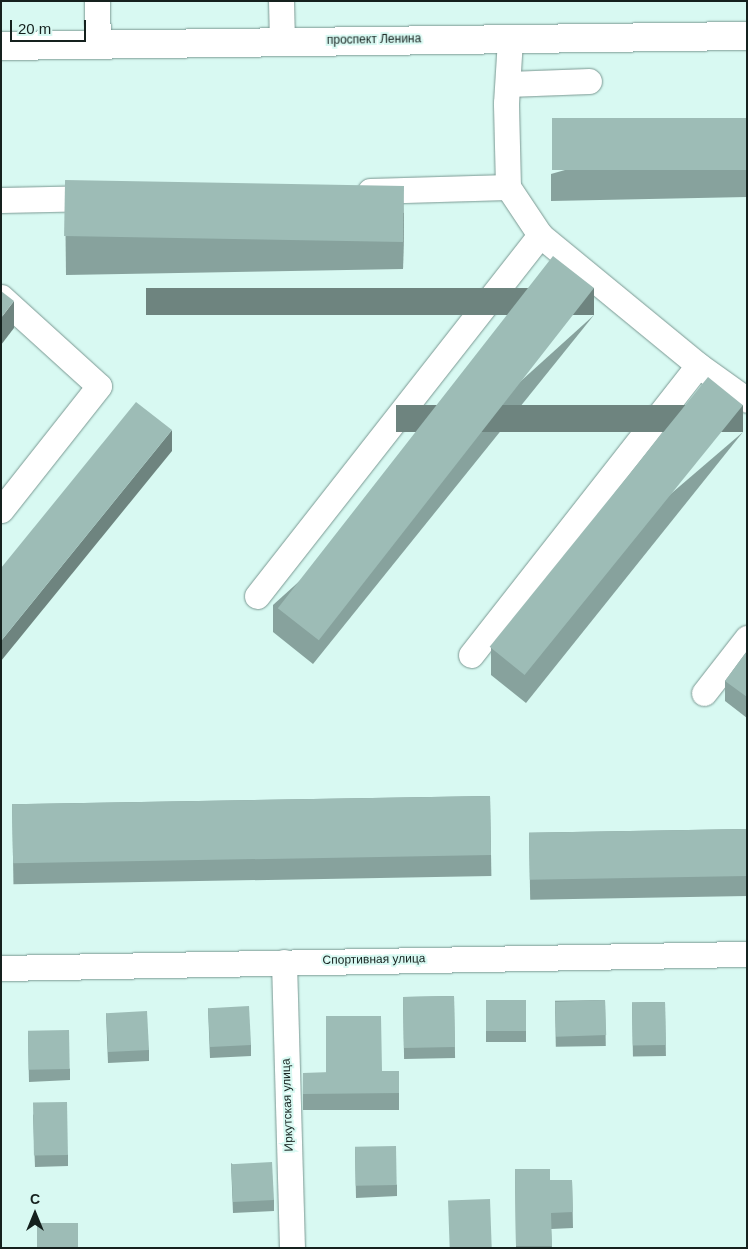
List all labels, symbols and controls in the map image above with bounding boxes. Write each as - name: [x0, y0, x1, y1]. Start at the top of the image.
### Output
- scale bar: [12, 10, 89, 42]
- text: 20 m: [18, 20, 51, 37]
- street label: проспект Ленина: [327, 32, 421, 48]
- street label: Спортивная улица: [322, 952, 426, 968]
- street label: Иркутская улица: [279, 1058, 297, 1152]
- north arrow: [10, 1189, 60, 1239]
- text: С: [30, 1191, 40, 1207]

